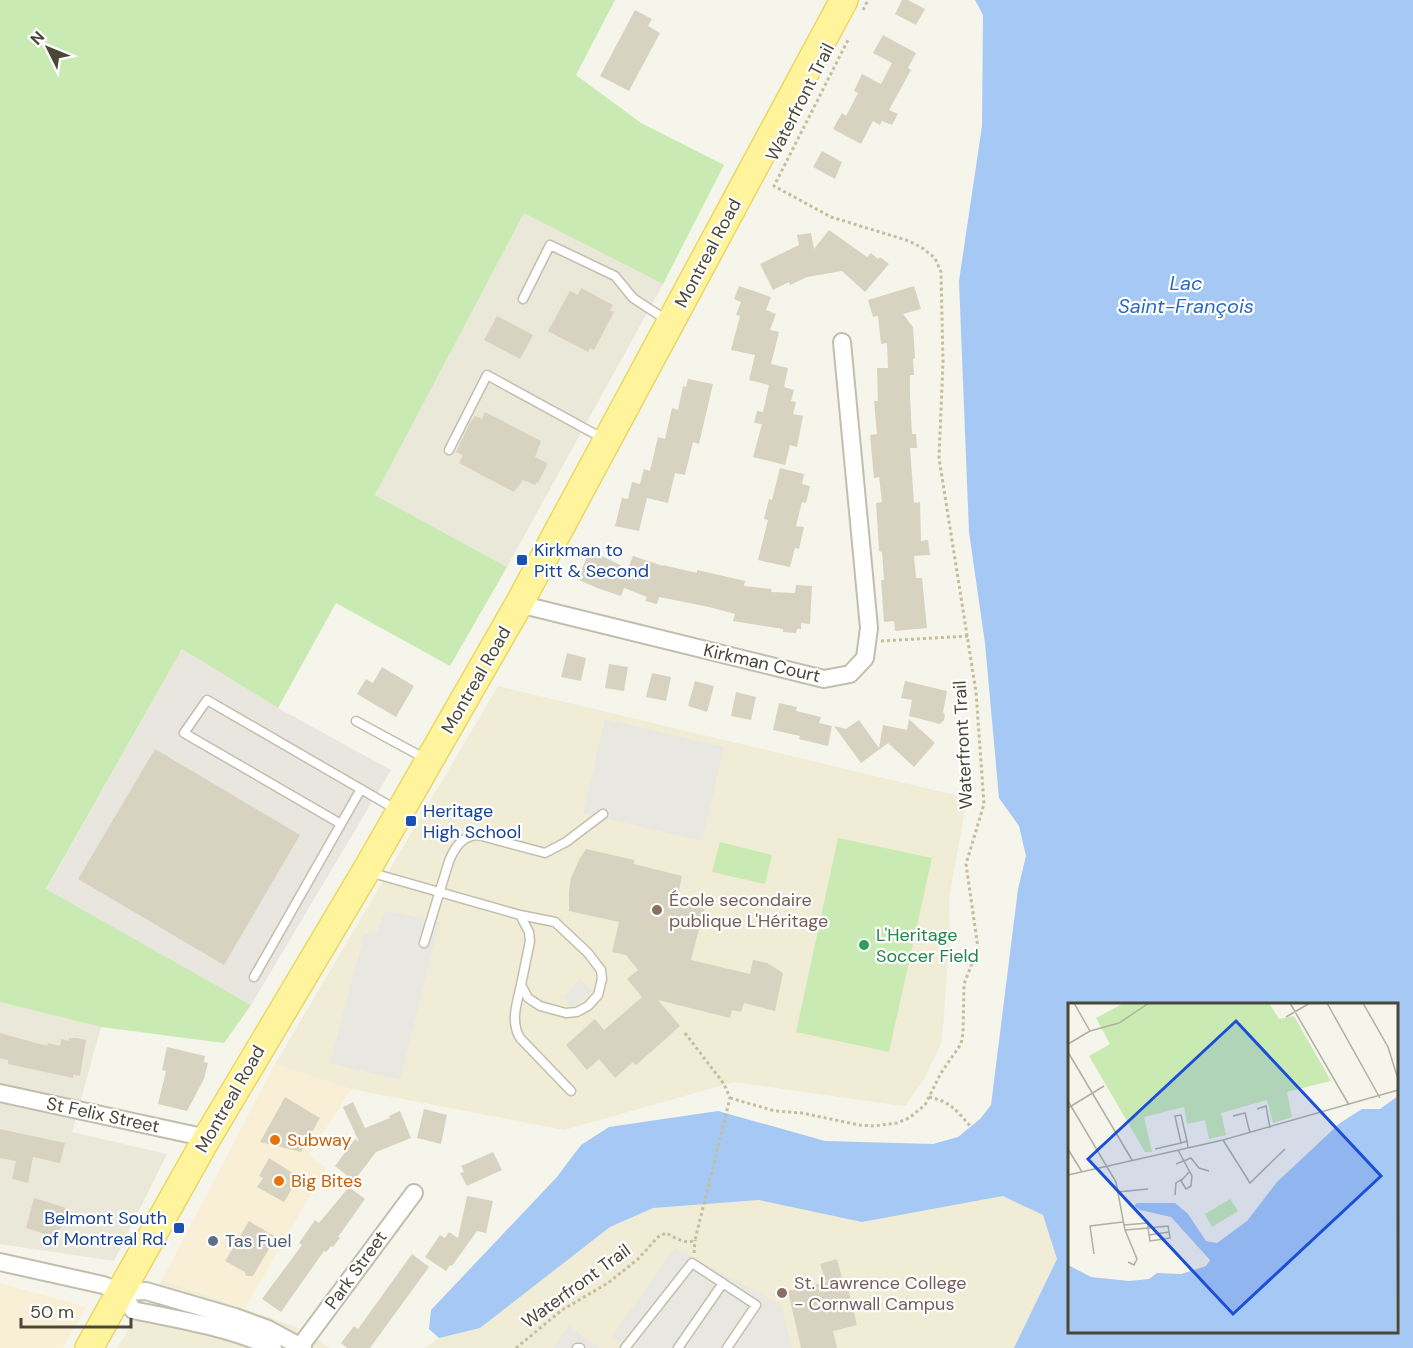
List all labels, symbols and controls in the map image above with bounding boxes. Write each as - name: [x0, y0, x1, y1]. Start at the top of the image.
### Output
- north arrow: [18, 18, 78, 78]
- text: N: [26, 27, 49, 50]
- street label: Waterfront Trail: [760, 39, 840, 165]
- street label: Montreal Road: [669, 194, 747, 312]
- water label: Lac Saint-François: [1118, 270, 1254, 319]
- place label: Kirkman to Pitt & Second: [534, 538, 649, 583]
- marker: Kirkman to Pitt & Second: [515, 553, 529, 567]
- street label: Montreal Road: [436, 622, 516, 738]
- street label: Kirkman Court: [701, 638, 823, 688]
- street label: Waterfront Trail: [948, 680, 978, 810]
- place label: Heritage High School: [423, 799, 521, 844]
- marker: Heritage High School: [404, 814, 418, 828]
- place label: École secondaire publique L'Héritage: [669, 888, 828, 933]
- marker: École secondaire publique L'Héritage: [650, 903, 664, 917]
- place label: L'Heritage Soccer Field: [876, 923, 979, 968]
- marker: L'Heritage Soccer Field: [857, 938, 871, 952]
- inset map: [1068, 1003, 1398, 1333]
- street label: Montreal Road: [190, 1041, 270, 1157]
- street label: St Felix Street: [44, 1091, 162, 1139]
- place label: Subway: [287, 1128, 352, 1152]
- marker: Subway: [268, 1133, 282, 1147]
- place label: Big Bites: [291, 1169, 362, 1193]
- marker: Big Bites: [272, 1174, 286, 1188]
- place label: Belmont South of Montreal Rd.: [42, 1206, 167, 1251]
- marker: Belmont South of Montreal Rd.: [172, 1221, 186, 1235]
- street label: Park Street: [319, 1226, 393, 1314]
- place label: Tas Fuel: [225, 1229, 292, 1253]
- marker: Tas Fuel: [206, 1234, 220, 1248]
- street label: Waterfront Trail: [517, 1238, 635, 1334]
- place label: St. Lawrence College - Cornwall Campus: [794, 1271, 967, 1316]
- marker: St. Lawrence College - Cornwall Campus: [775, 1286, 789, 1300]
- scale bar: [21, 1291, 130, 1329]
- text: 50 m: [30, 1300, 74, 1324]

